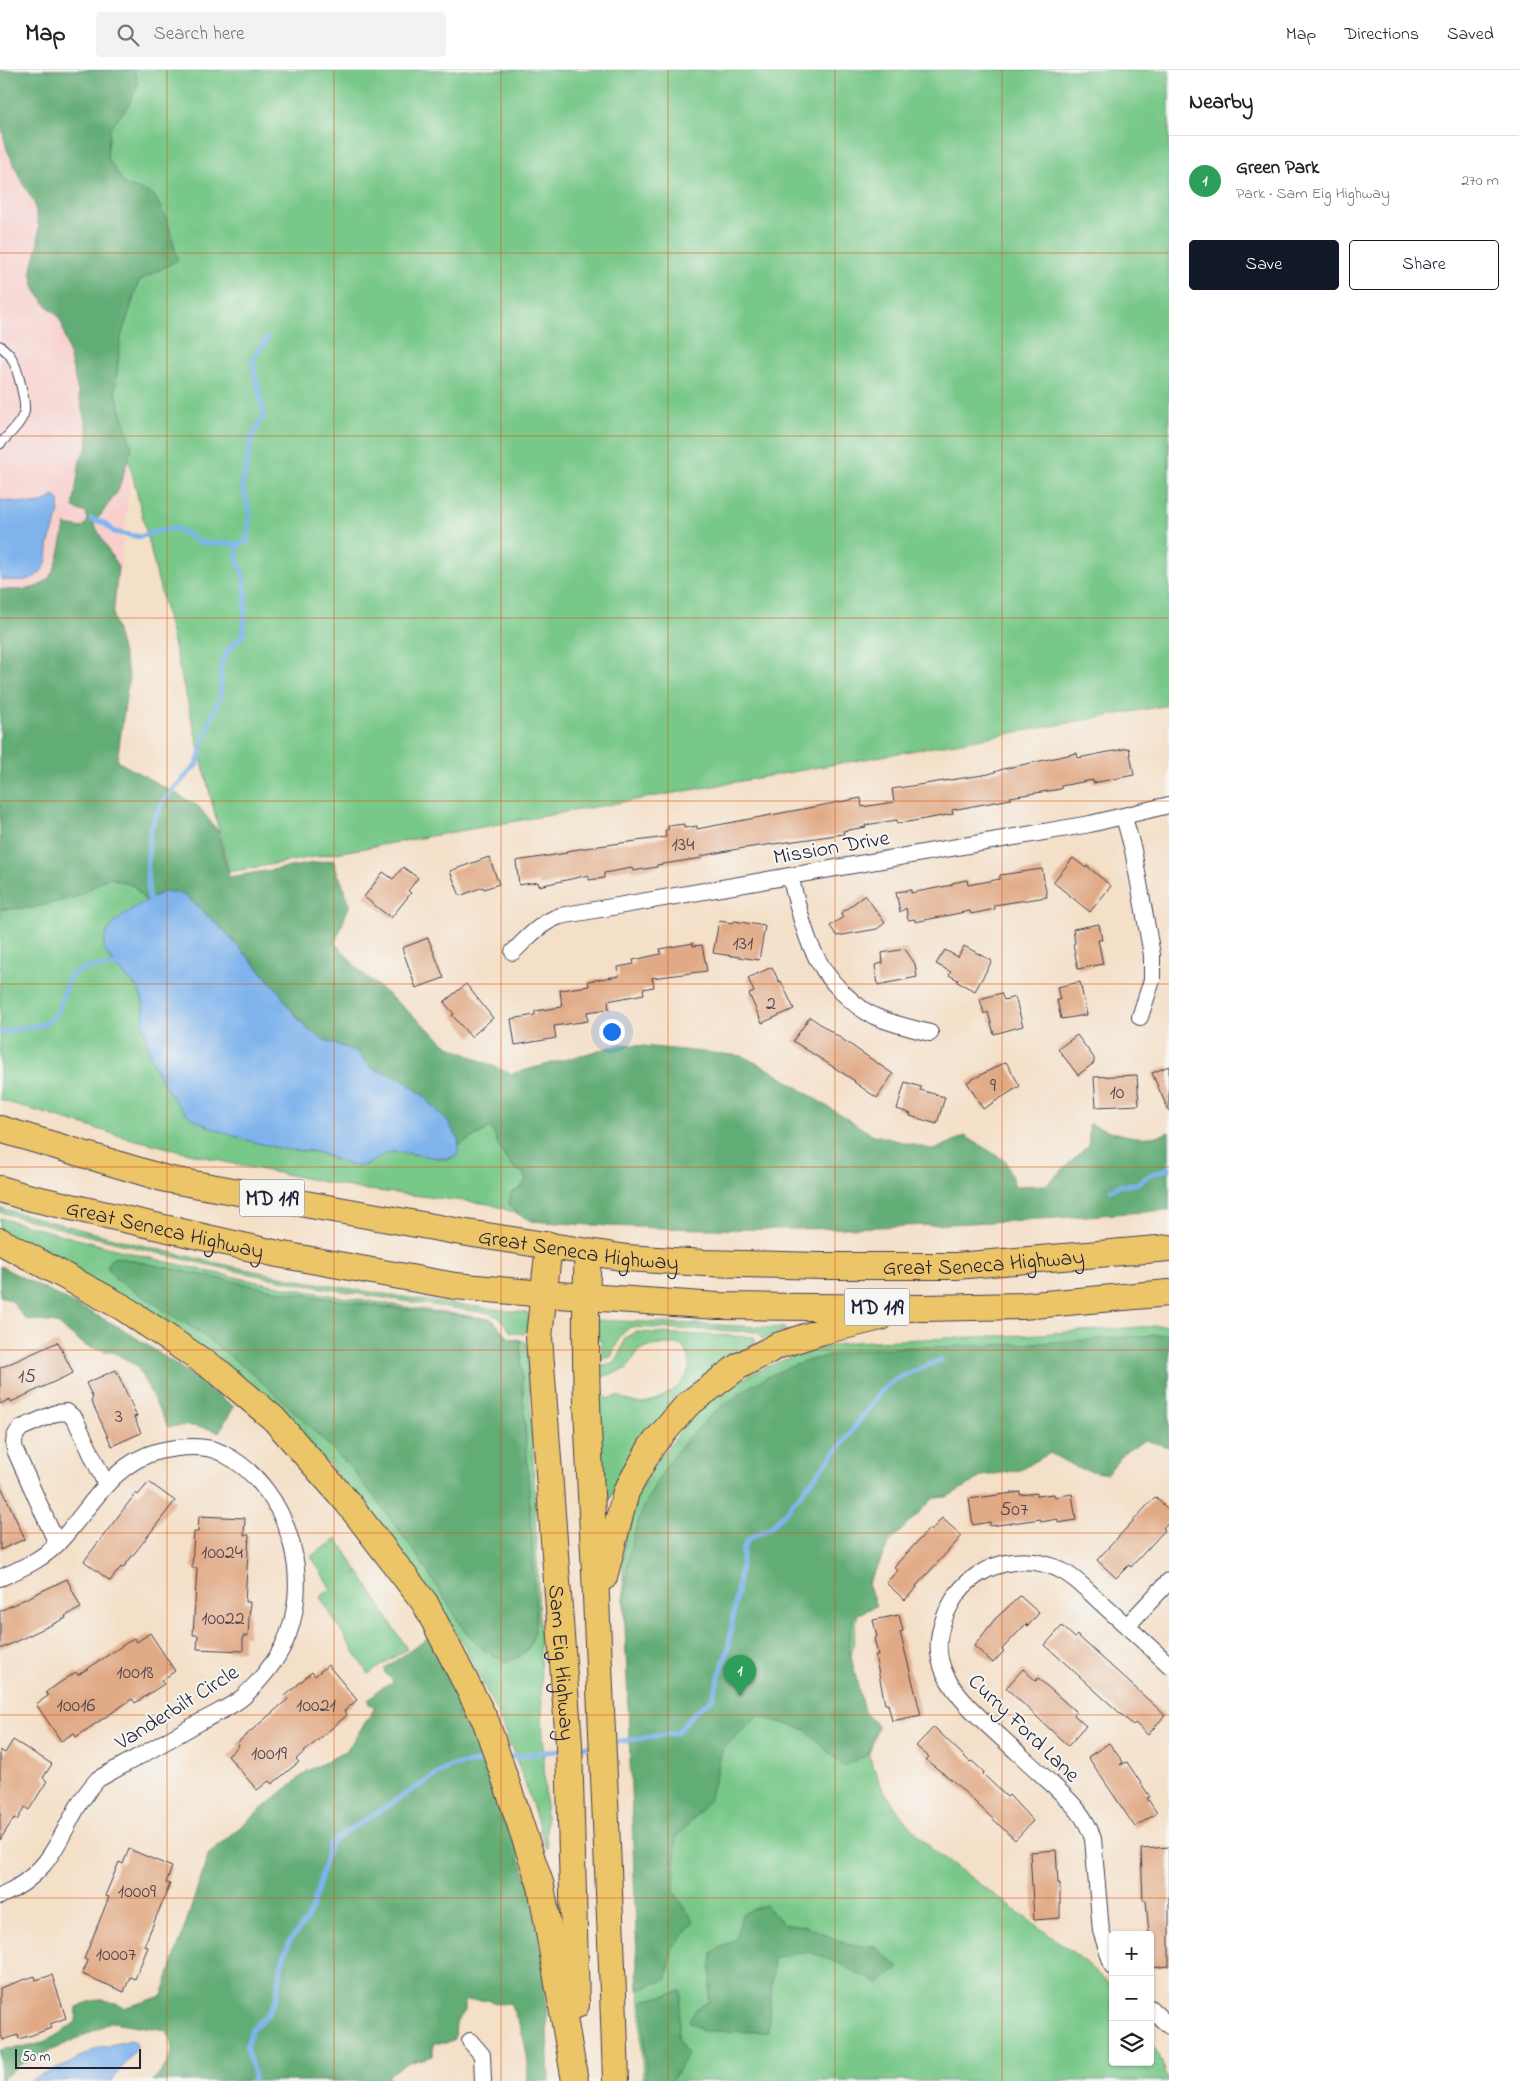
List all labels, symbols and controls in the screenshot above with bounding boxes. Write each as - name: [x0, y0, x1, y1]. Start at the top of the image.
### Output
- search box: [96, 12, 446, 57]
- text: Map: [25, 17, 66, 52]
- icon: search: [114, 21, 142, 49]
- text: Search here: [154, 21, 245, 48]
- text: Map: [1286, 22, 1316, 48]
- text: Directions: [1344, 22, 1419, 48]
- text: Saved: [1447, 22, 1494, 48]
- text: Nearby: [1189, 88, 1253, 118]
- text: Green Park: [1236, 155, 1319, 182]
- text: 1: [1202, 169, 1208, 193]
- text: 270 m: [1461, 169, 1499, 193]
- text: Park · Sam Eig Highway: [1236, 182, 1390, 206]
- button: Save: [1189, 240, 1339, 290]
- button: Share: [1349, 240, 1499, 290]
- street label: Mission Drive: [771, 823, 892, 875]
- house number: 134: [672, 831, 694, 860]
- house number: 131: [733, 930, 753, 959]
- house number: 2: [766, 990, 776, 1019]
- your location: [599, 1019, 625, 1045]
- house number: 9: [990, 1072, 996, 1101]
- house number: 10: [1110, 1079, 1125, 1108]
- road number: MD 119: [240, 1180, 304, 1216]
- street label: Great Seneca Highway: [63, 1193, 267, 1270]
- street label: Great Seneca Highway: [476, 1222, 680, 1281]
- street label: Great Seneca Highway: [883, 1242, 1086, 1285]
- road number: MD 119: [844, 1288, 910, 1326]
- house number: 15: [18, 1363, 36, 1392]
- house number: 3: [115, 1403, 123, 1432]
- house number: 507: [1000, 1496, 1028, 1525]
- house number: 10024: [201, 1539, 243, 1568]
- street label: Sam Eig Highway: [538, 1584, 582, 1742]
- house number: 10022: [201, 1605, 245, 1634]
- pin: 1: [724, 1655, 756, 1696]
- street label: Vanderbilt Circle: [109, 1658, 246, 1760]
- house number: 10018: [116, 1659, 154, 1688]
- street label: Curry Ford Lane: [959, 1667, 1086, 1792]
- house number: 10016: [57, 1692, 96, 1721]
- house number: 10021: [296, 1692, 336, 1721]
- house number: 10019: [251, 1740, 287, 1769]
- house number: 10009: [118, 1878, 156, 1907]
- map controls: [1109, 1931, 1154, 2066]
- button: +: [1109, 1931, 1154, 1976]
- house number: 10007: [96, 1941, 136, 1970]
- button: −: [1109, 1976, 1154, 2021]
- button: layers: [1109, 2021, 1154, 2066]
- scale bar: [15, 2046, 141, 2069]
- text: 50 m: [22, 2047, 50, 2068]

